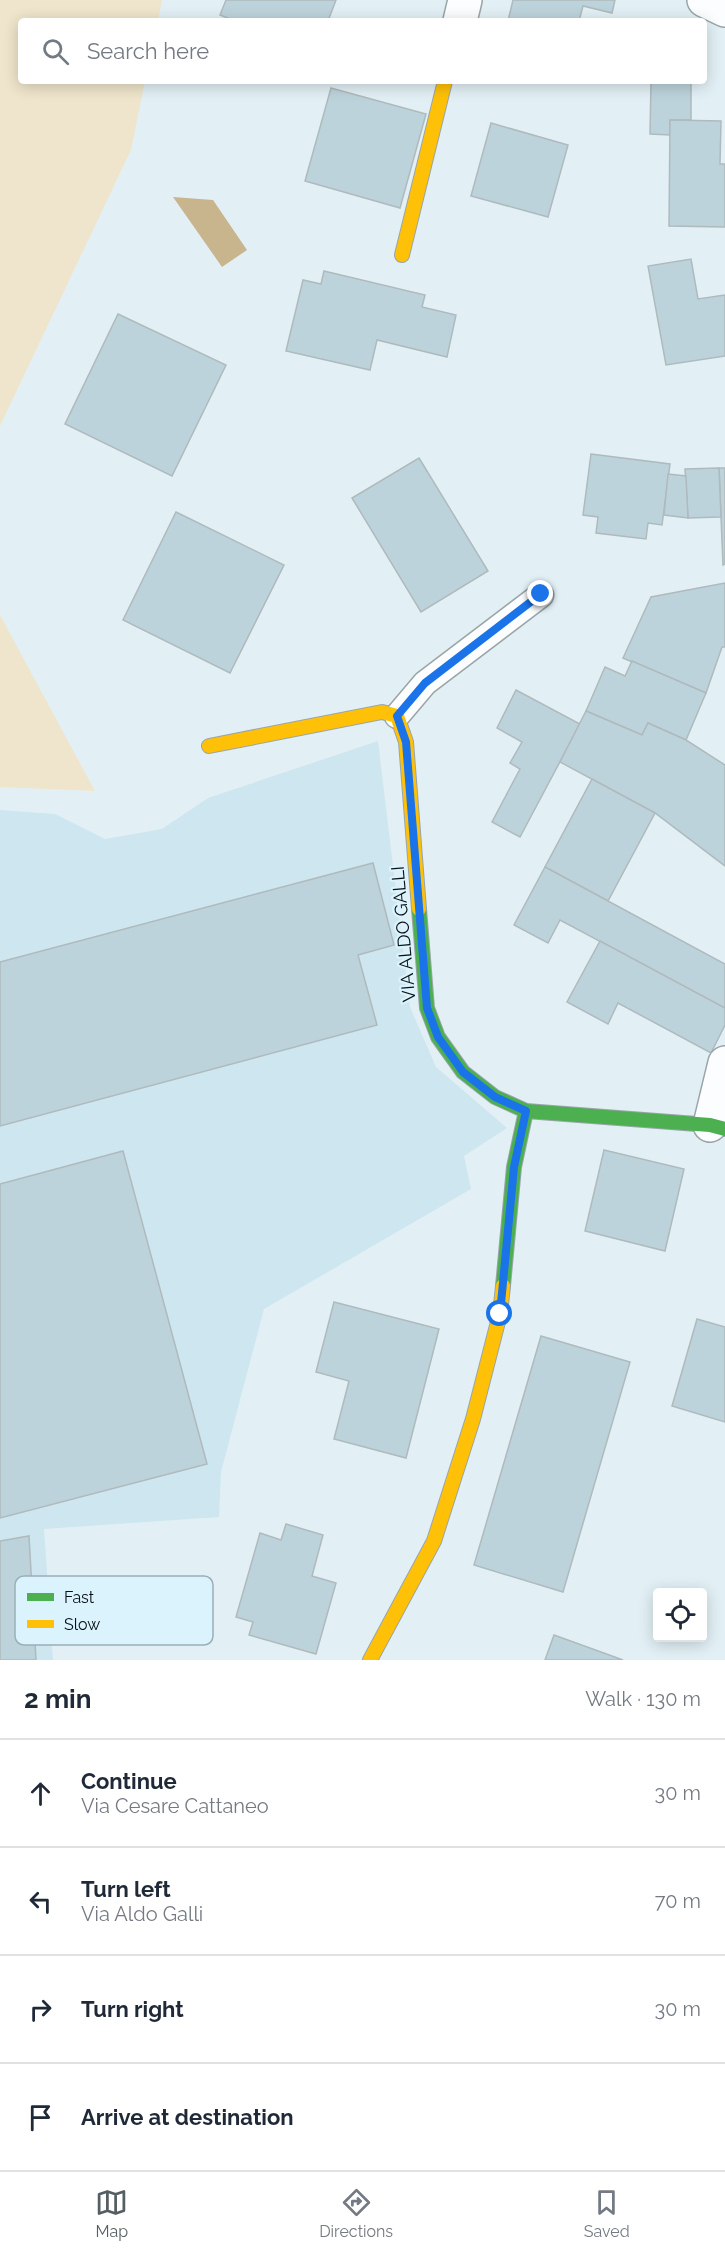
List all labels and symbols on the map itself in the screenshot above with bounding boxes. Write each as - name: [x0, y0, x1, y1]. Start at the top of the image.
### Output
- route end: [527, 580, 553, 606]
- street label: VIA ALDO GALLI: [387, 865, 419, 1003]
- route start: [486, 1300, 512, 1326]
- legend: [15, 1576, 213, 1645]
- text: Fast: [64, 1588, 95, 1607]
- text: Slow: [64, 1615, 100, 1634]

